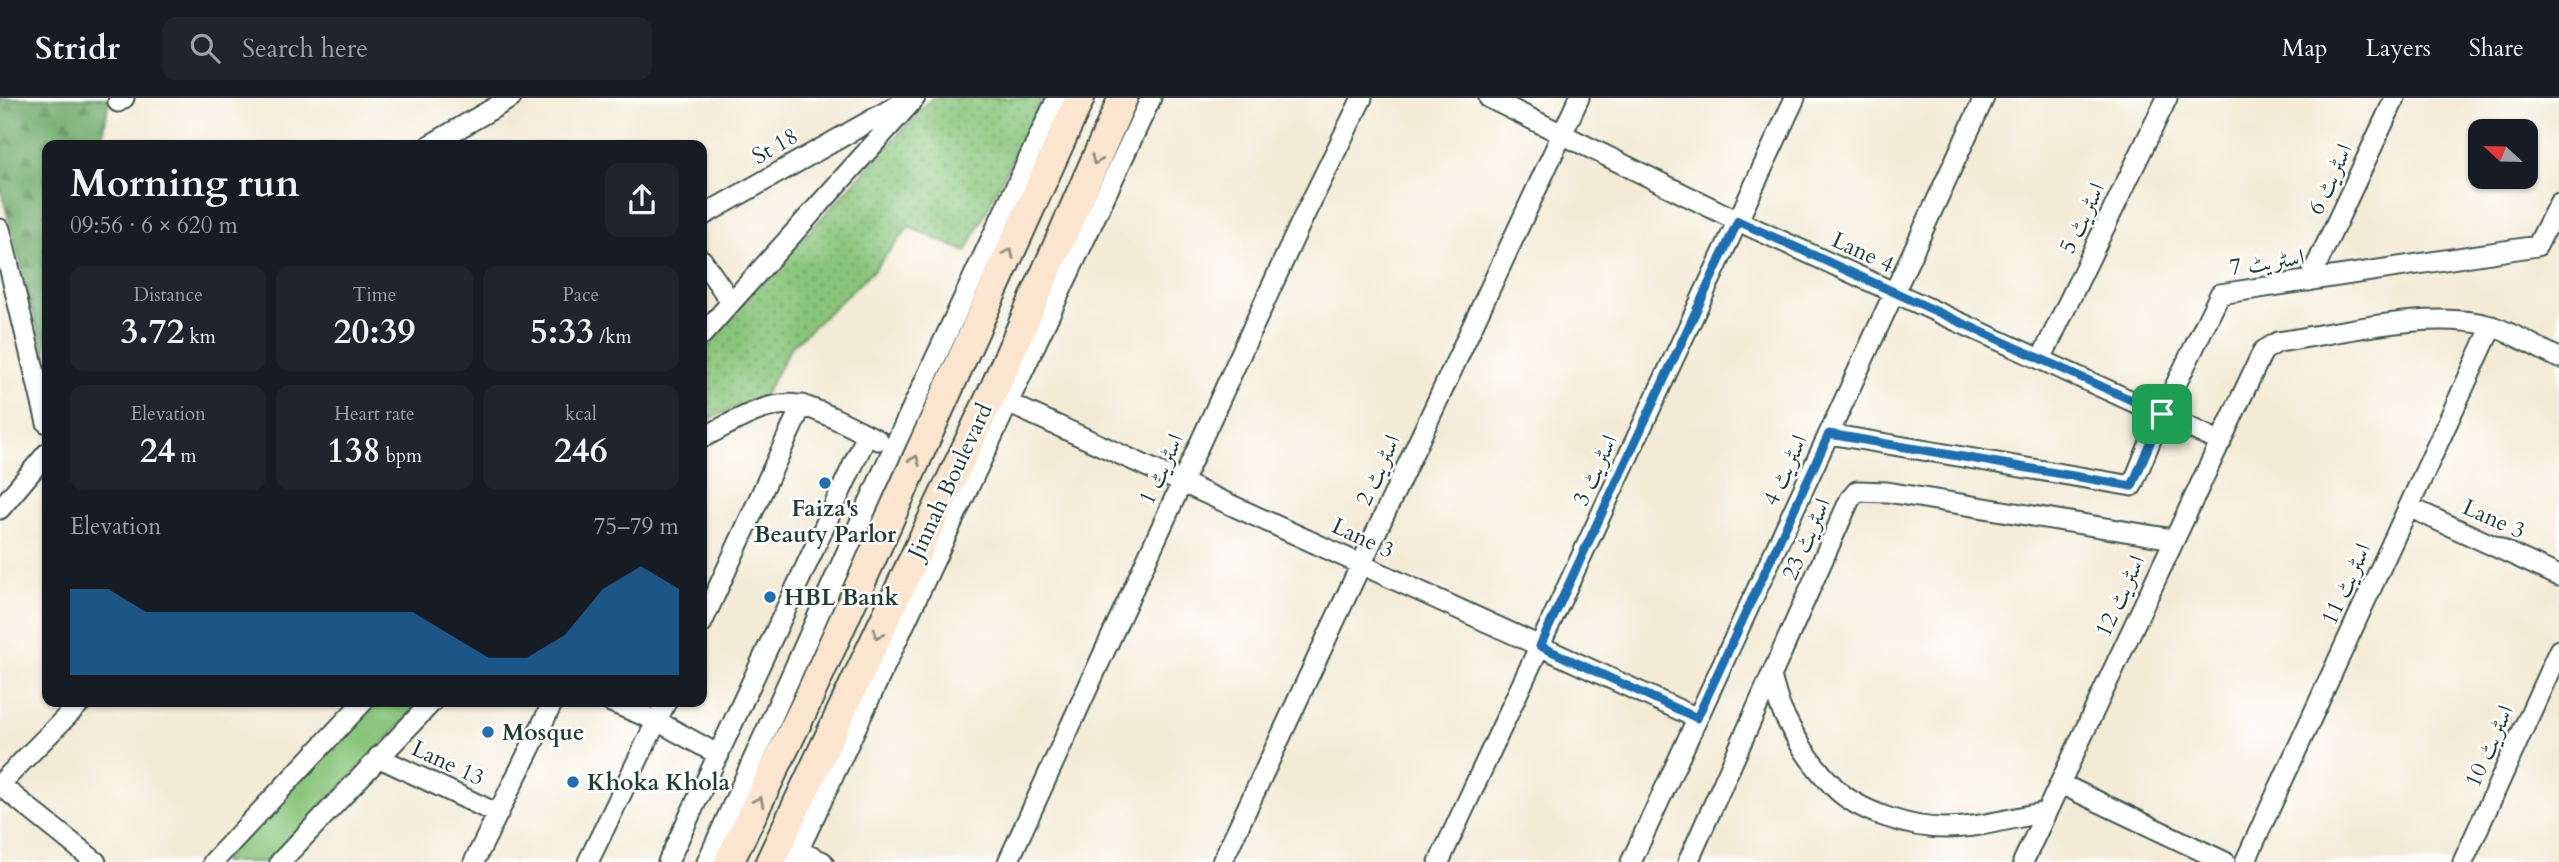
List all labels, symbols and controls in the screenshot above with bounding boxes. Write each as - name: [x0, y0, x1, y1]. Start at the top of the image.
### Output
- search box: [162, 17, 652, 80]
- text: Stridr: [35, 26, 120, 71]
- icon: search: [186, 29, 224, 67]
- text: Search here: [242, 31, 368, 66]
- text: Map: [2282, 32, 2328, 65]
- text: Layers: [2366, 32, 2431, 65]
- text: Share: [2469, 32, 2524, 65]
- north arrow: [2468, 119, 2538, 189]
- map controls: [2468, 119, 2538, 189]
- street label: St 18: [746, 120, 804, 172]
- street label: اسٹریٹ 6: [2300, 138, 2360, 220]
- one-way arrow: [1090, 153, 1104, 166]
- text: Morning run: [70, 158, 300, 210]
- button: share: [605, 163, 679, 237]
- street label: اسٹریٹ 5: [2052, 177, 2112, 259]
- text: 09:56 · 6 × 620 m: [70, 210, 238, 241]
- street label: Lane 4: [1827, 224, 1899, 280]
- street label: اسٹریٹ 7: [2228, 241, 2306, 283]
- one-way arrow: [1001, 248, 1015, 260]
- text: Distance: [133, 282, 203, 308]
- text: Time: [353, 282, 396, 308]
- text: Pace: [562, 282, 599, 308]
- text: 3.72: [121, 308, 184, 356]
- text: 20:39: [334, 308, 415, 356]
- text: 5:33: [530, 308, 594, 356]
- text: km: [184, 324, 216, 350]
- text: /km: [594, 324, 632, 350]
- pin: [2132, 384, 2192, 444]
- icon: arrive: [2143, 395, 2181, 433]
- street label: Jinnah Boulevard: [899, 397, 1000, 567]
- text: Elevation: [130, 401, 206, 427]
- text: Heart rate: [334, 401, 415, 427]
- text: kcal: [565, 401, 597, 427]
- text: 24: [140, 427, 176, 475]
- text: 138: [327, 427, 381, 475]
- text: 246: [554, 427, 608, 475]
- street label: اسٹریٹ 1: [1131, 428, 1191, 510]
- street label: اسٹریٹ 2: [1348, 429, 1408, 511]
- street label: اسٹریٹ 3: [1565, 429, 1625, 511]
- street label: اسٹریٹ 4: [1755, 429, 1815, 511]
- text: m: [176, 443, 197, 469]
- text: bpm: [381, 443, 422, 469]
- one-way arrow: [907, 455, 921, 467]
- marker: Faiza's Beauty Parlor: [817, 475, 833, 491]
- street label: Lane 3: [2458, 492, 2530, 546]
- place label: Faiza's Beauty Parlor: [754, 493, 897, 550]
- street label: اسٹریٹ 23: [1774, 493, 1838, 585]
- street label: Lane 3: [1327, 510, 1399, 566]
- text: Elevation: [70, 511, 161, 542]
- text: 75–79 m: [594, 511, 679, 542]
- street label: اسٹریٹ 11: [2314, 538, 2378, 630]
- street label: اسٹریٹ 12: [2088, 550, 2152, 642]
- place label: HBL Bank: [784, 582, 899, 613]
- marker: HBL Bank: [762, 589, 778, 605]
- one-way arrow: [872, 627, 886, 639]
- street label: اسٹریٹ 10: [2457, 700, 2521, 792]
- place label: Mosque: [502, 717, 584, 748]
- marker: Mosque: [480, 724, 496, 740]
- street label: Lane 13: [407, 733, 489, 793]
- place label: Khoka Khola: [587, 767, 730, 798]
- marker: Khoka Khola: [565, 774, 581, 790]
- one-way arrow: [751, 796, 765, 808]

